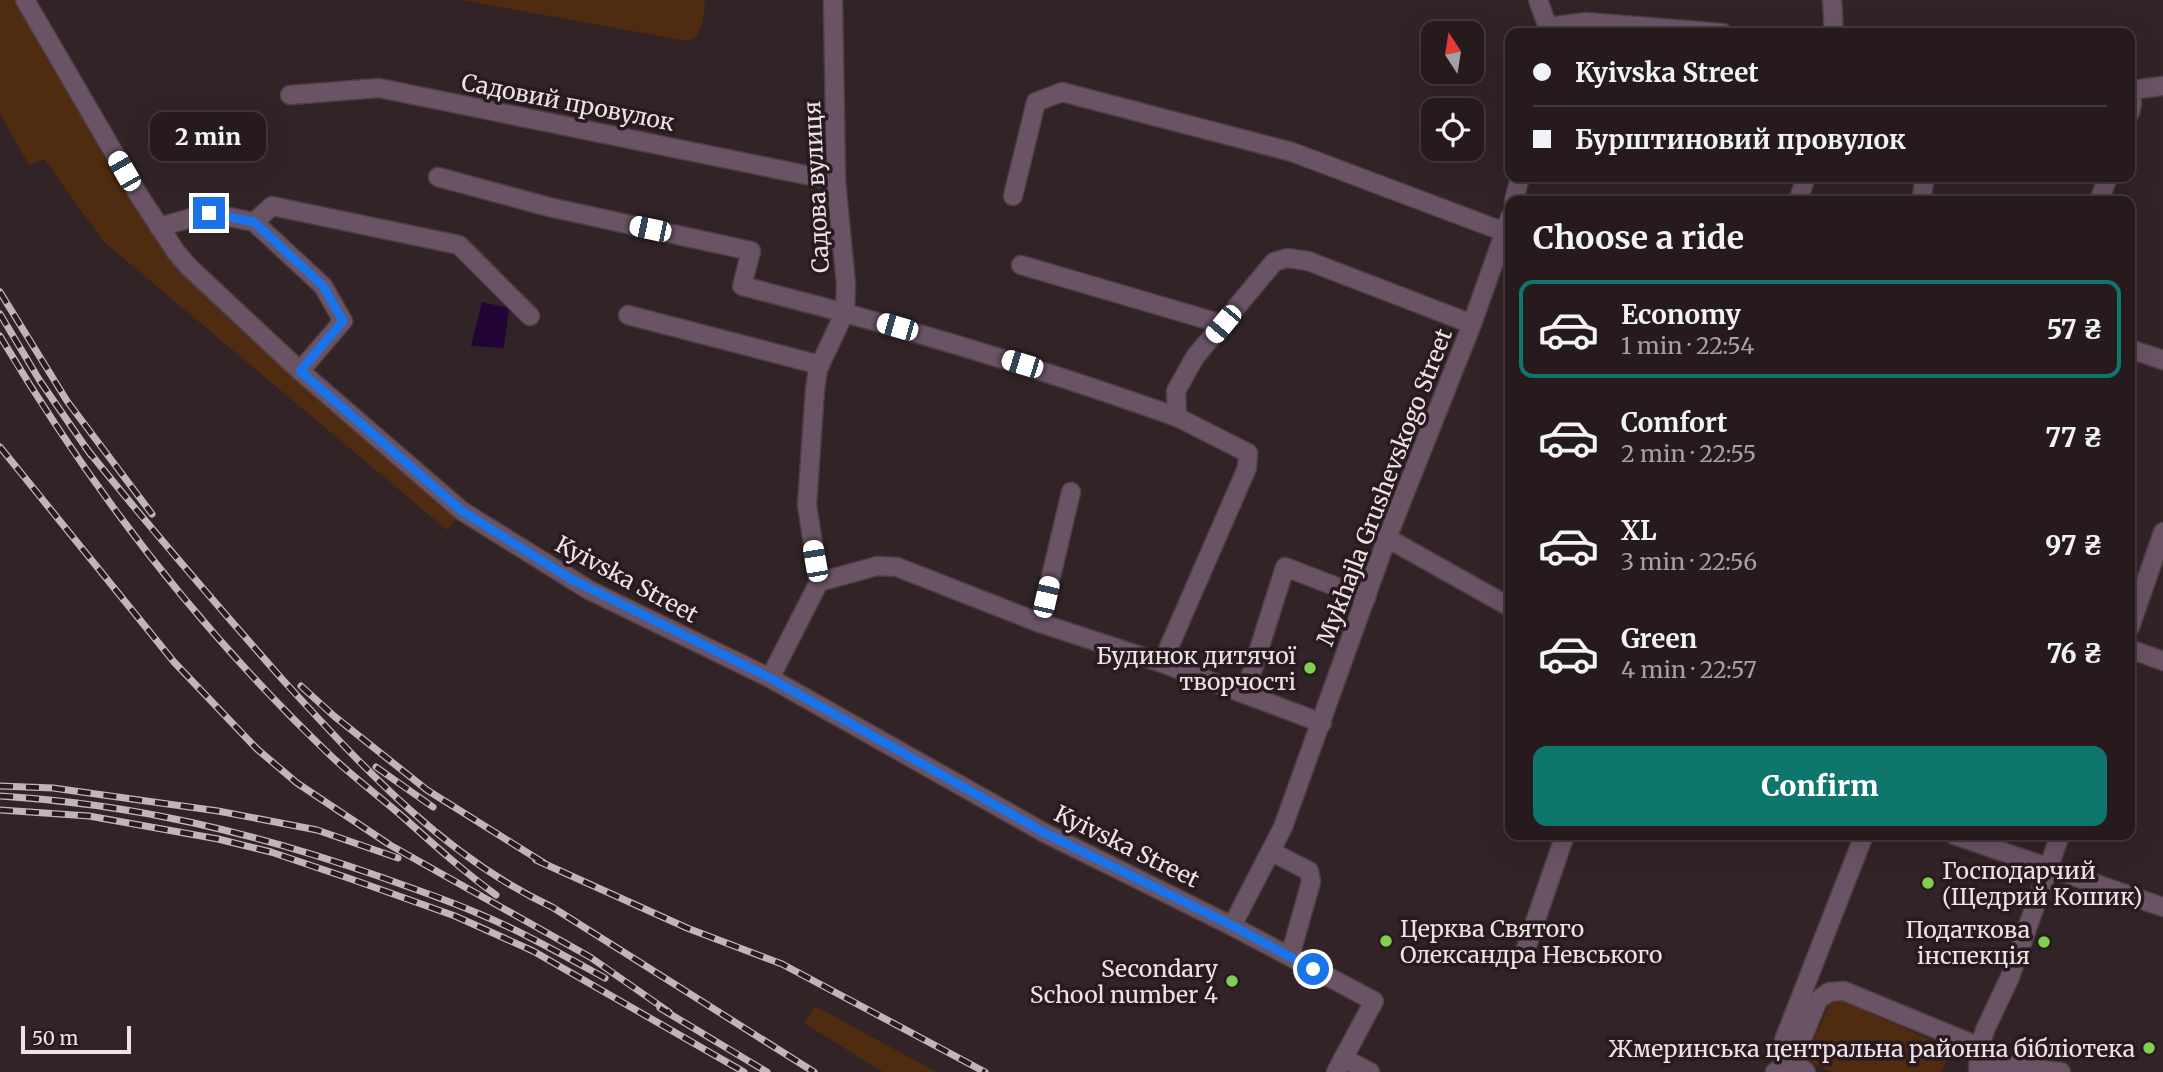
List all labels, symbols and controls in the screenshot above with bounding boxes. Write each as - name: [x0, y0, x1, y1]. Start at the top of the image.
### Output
- north arrow: [1421, 21, 1484, 84]
- map controls: [1421, 21, 1484, 161]
- text: Kyivska Street: [1575, 56, 1759, 89]
- street label: Садовий провулок: [459, 67, 677, 137]
- button: locate: [1421, 98, 1484, 161]
- street label: Садова вулиця: [797, 100, 835, 274]
- callout: 2 min: [151, 111, 267, 160]
- text: 2 min: [175, 122, 241, 151]
- text: Бурштиновий провулок: [1575, 123, 1906, 156]
- car: [105, 148, 144, 194]
- route end: [193, 197, 225, 229]
- car: [628, 214, 673, 244]
- text: Choose a ride: [1533, 218, 1744, 258]
- icon: car: [1537, 298, 1600, 361]
- text: Economy: [1621, 298, 1741, 331]
- car: [1202, 301, 1245, 347]
- car: [874, 311, 921, 343]
- text: 57 ₴: [2047, 313, 2103, 346]
- street label: Mykhajla Grushevskogo Street: [1310, 324, 1458, 650]
- text: 1 min · 22:54: [1621, 331, 1755, 360]
- car: [999, 348, 1046, 380]
- icon: car: [1537, 406, 1600, 469]
- text: Comfort: [1621, 406, 1727, 439]
- text: 77 ₴: [2045, 421, 2103, 454]
- text: 2 min · 22:55: [1621, 439, 1756, 468]
- icon: car: [1537, 514, 1600, 577]
- text: XL: [1621, 514, 1657, 547]
- street label: Kyivska Street: [551, 529, 703, 629]
- text: 97 ₴: [2045, 529, 2103, 562]
- car: [802, 538, 829, 584]
- text: 3 min · 22:56: [1621, 547, 1757, 576]
- car: [1032, 574, 1061, 620]
- icon: car: [1537, 622, 1600, 685]
- text: Green: [1621, 622, 1697, 655]
- text: 76 ₴: [2046, 637, 2103, 670]
- place label: Будинок дитячої творчості: [1096, 641, 1297, 696]
- text: 4 min · 22:57: [1621, 655, 1757, 684]
- marker: Будинок дитячої творчості: [1302, 660, 1318, 676]
- button: Confirm: [1533, 746, 2107, 826]
- street label: Kyivska Street: [1050, 798, 1204, 894]
- place label: Господарчий (Щедрий Кошик): [1942, 856, 2142, 911]
- marker: Господарчий (Щедрий Кошик): [1920, 875, 1936, 891]
- place label: Церква Святого Олександра Невського: [1400, 914, 1662, 969]
- place label: Податкова інспекція: [1905, 915, 2030, 970]
- marker: Церква Святого Олександра Невського: [1378, 933, 1394, 949]
- marker: Податкова інспекція: [2036, 934, 2052, 950]
- route start: [1297, 953, 1329, 985]
- place label: Secondary School number 4: [1030, 954, 1219, 1009]
- marker: Secondary School number 4: [1224, 973, 1240, 989]
- scale bar: [21, 1023, 131, 1055]
- text: 50 m: [32, 1026, 78, 1050]
- place label: Жмеринська центральна районна бібліотека: [1609, 1034, 2135, 1063]
- marker: Жмеринська центральна районна бібліотека: [2141, 1040, 2157, 1056]

